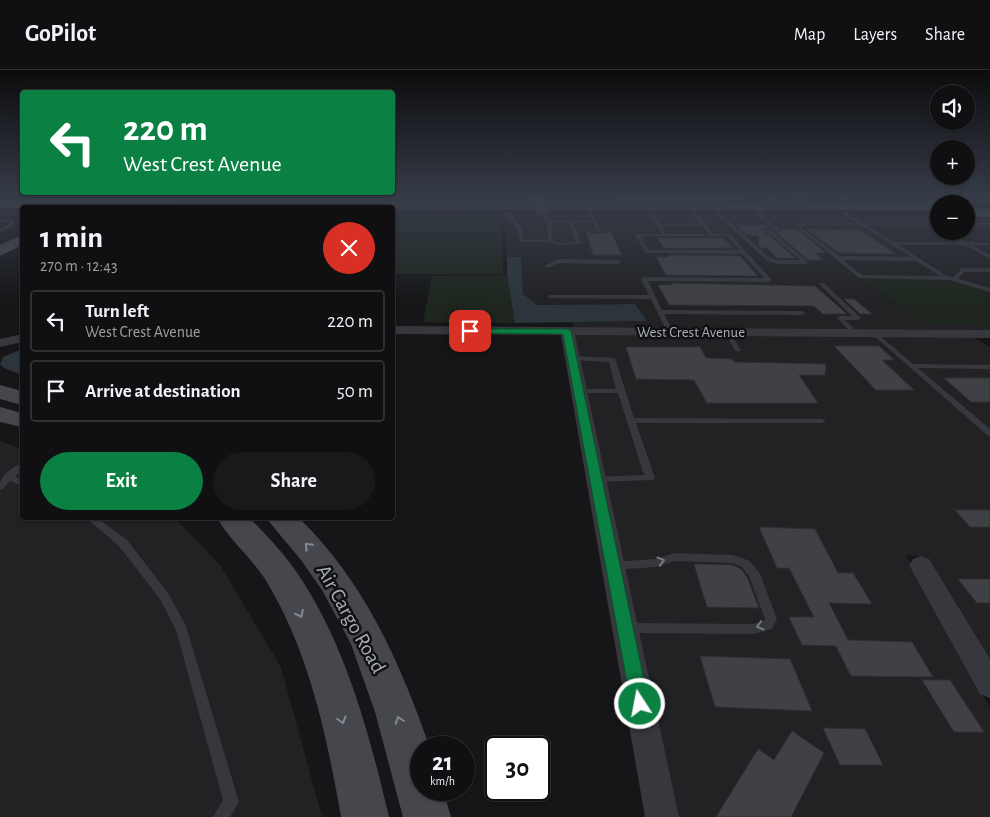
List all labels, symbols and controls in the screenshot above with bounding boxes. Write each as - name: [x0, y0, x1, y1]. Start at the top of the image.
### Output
- text: GoPilot: [25, 22, 96, 46]
- text: Map: [794, 26, 825, 44]
- text: Layers: [853, 26, 897, 44]
- text: Share: [925, 26, 965, 44]
- map controls: [930, 85, 975, 240]
- button: sound: [930, 85, 975, 130]
- icon: left: [40, 110, 105, 175]
- text: 220 m: [123, 112, 208, 147]
- button: +: [930, 140, 975, 185]
- text: West Crest Avenue: [123, 153, 282, 175]
- button: −: [930, 195, 975, 240]
- button: close: [323, 222, 375, 274]
- text: 1 min: [40, 223, 103, 253]
- text: 270 m · 12:43: [40, 258, 118, 274]
- text: Turn left: [85, 302, 149, 321]
- icon: left: [42, 307, 70, 335]
- pin: [449, 310, 491, 352]
- text: 220 m: [327, 312, 373, 331]
- icon: arrive: [456, 317, 484, 345]
- text: West Crest Avenue: [85, 324, 200, 340]
- street label: West Crest Avenue: [637, 325, 745, 340]
- icon: arrive: [42, 377, 70, 405]
- text: Arrive at destination: [85, 382, 241, 401]
- text: 50 m: [337, 382, 373, 401]
- button: Exit: [40, 452, 203, 510]
- button: Share: [213, 452, 375, 510]
- one-way arrow: [304, 543, 313, 552]
- one-way arrow: [656, 557, 664, 567]
- street label: Air Cargo Road: [313, 561, 389, 677]
- one-way arrow: [294, 609, 305, 618]
- one-way arrow: [756, 621, 765, 631]
- position arrow: [613, 677, 665, 729]
- one-way arrow: [336, 715, 346, 724]
- one-way arrow: [395, 716, 405, 725]
- speed limit sign: 30: [485, 736, 550, 801]
- text: 21: [432, 750, 453, 775]
- text: km/h: [430, 775, 455, 787]

